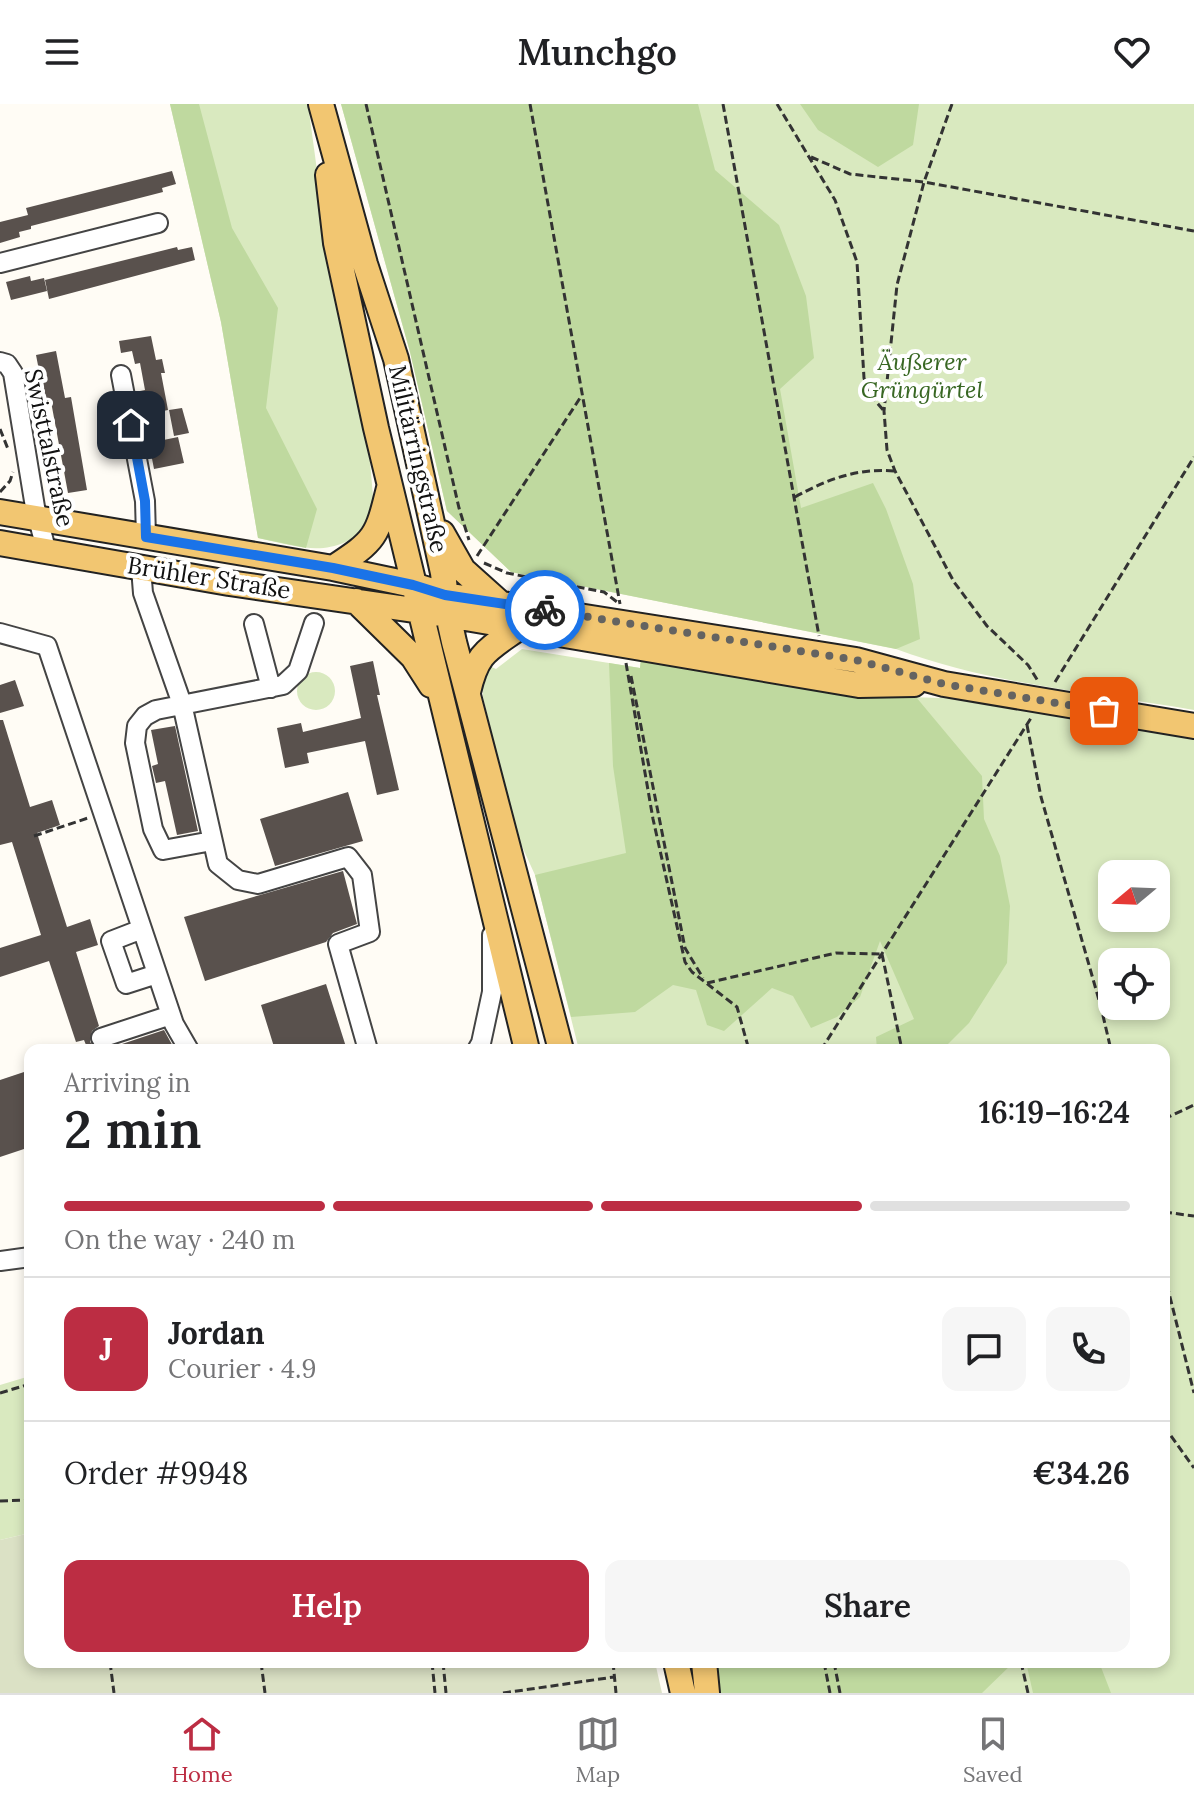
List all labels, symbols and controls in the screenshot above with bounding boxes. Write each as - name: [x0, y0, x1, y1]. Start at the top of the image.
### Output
- text: Munchgo: [517, 29, 677, 75]
- icon: menu: [40, 30, 84, 74]
- icon: heart: [1110, 30, 1154, 74]
- park label: Äußerer Grüngürtel: [861, 346, 983, 405]
- street label: Militärringstraße: [382, 362, 455, 556]
- street label: Swisttalstraße: [18, 366, 81, 530]
- pin: [97, 391, 165, 459]
- icon: home: [109, 403, 153, 447]
- street label: Brühler Straße: [125, 549, 293, 606]
- courier: [505, 570, 585, 650]
- icon: bike: [523, 588, 567, 632]
- pin: [1070, 677, 1138, 745]
- icon: bag: [1082, 689, 1126, 733]
- north arrow: [1098, 860, 1170, 932]
- map controls: [1098, 860, 1170, 1020]
- button: locate: [1098, 948, 1170, 1020]
- text: Arriving in: [64, 1066, 191, 1099]
- text: 16:19–16:24: [979, 1093, 1130, 1131]
- text: 2 min: [64, 1096, 202, 1162]
- text: On the way · 240 m: [64, 1223, 295, 1256]
- button: chat: [942, 1307, 1026, 1391]
- button: phone: [1046, 1307, 1130, 1391]
- text: Jordan: [168, 1314, 265, 1352]
- text: J: [99, 1330, 113, 1368]
- text: Courier · 4.9: [168, 1352, 317, 1385]
- text: Order #9948: [64, 1454, 248, 1492]
- text: €34.26: [1032, 1454, 1130, 1492]
- button: Help: [64, 1560, 589, 1652]
- button: Share: [605, 1560, 1130, 1652]
- tab: Home: [171, 1712, 233, 1788]
- tab: Map: [575, 1712, 620, 1788]
- tab: Saved: [963, 1712, 1023, 1788]

